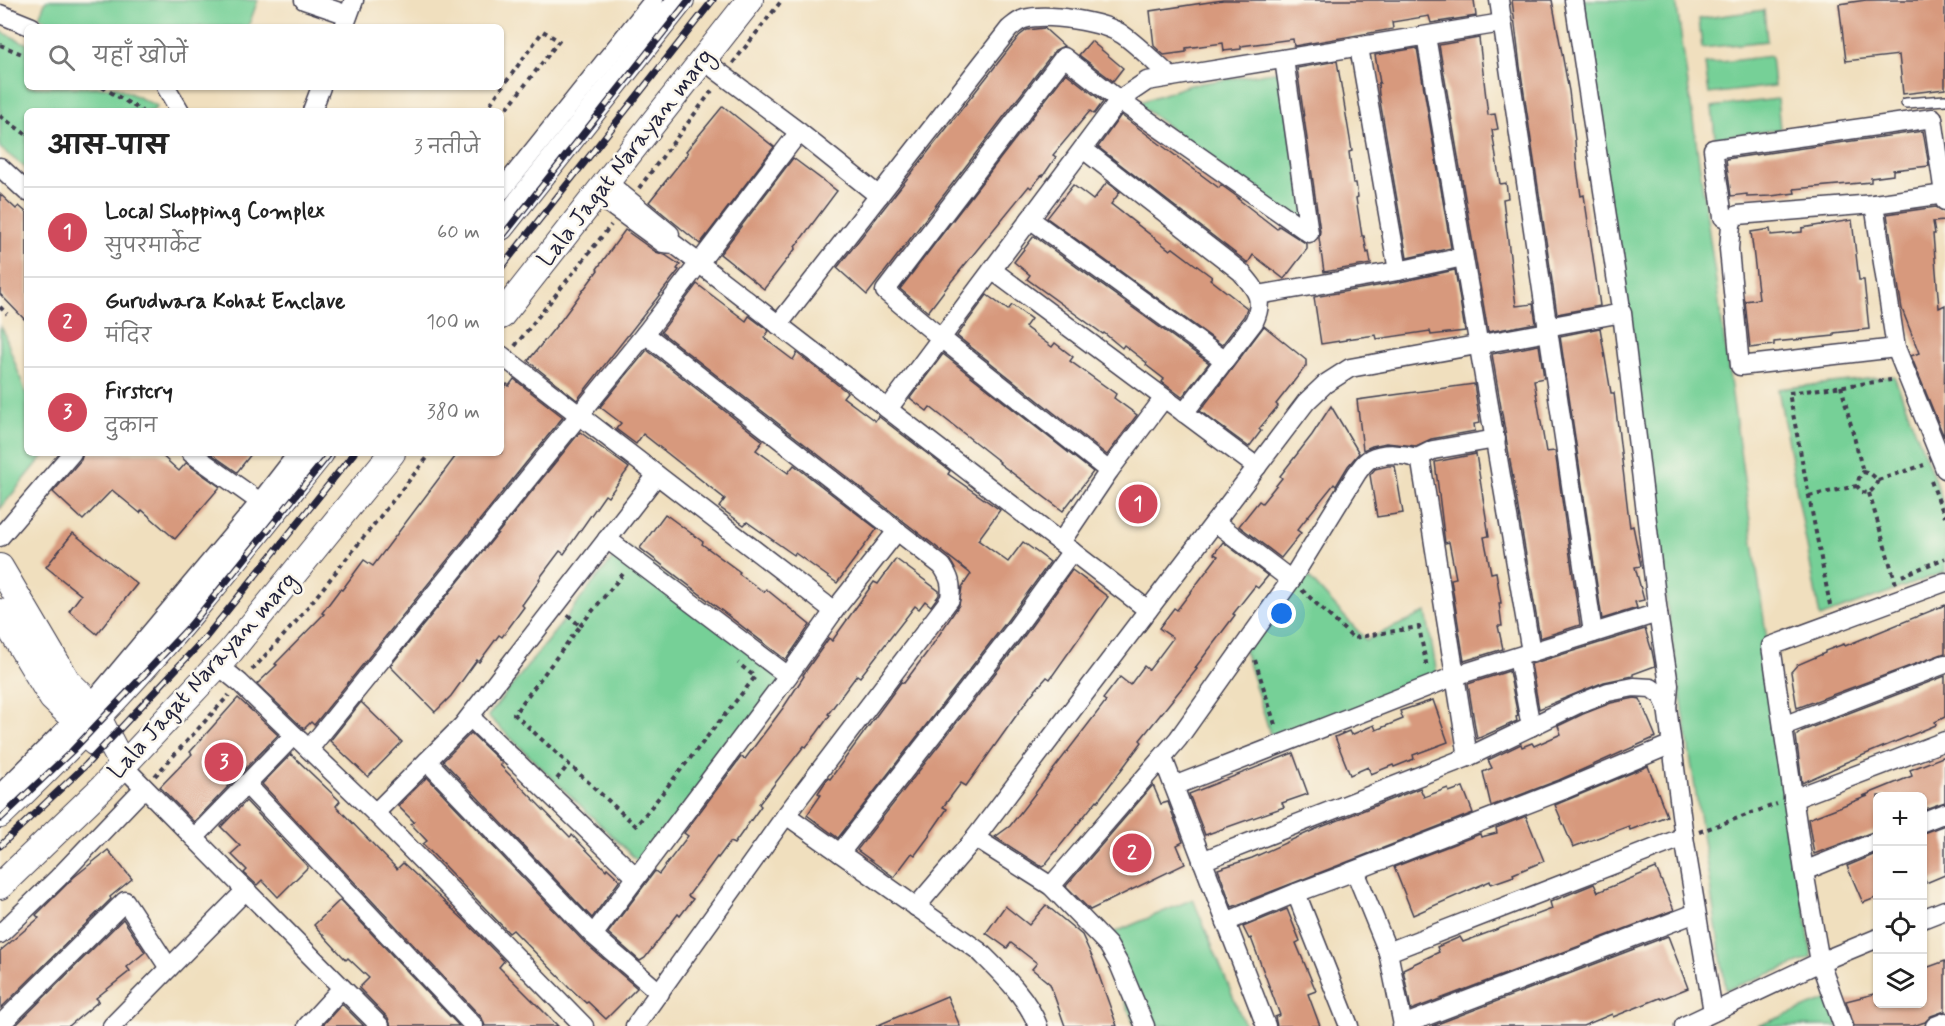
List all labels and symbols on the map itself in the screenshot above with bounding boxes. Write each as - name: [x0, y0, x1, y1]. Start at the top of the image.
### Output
- street label: Lala Jagat Narayan marg: [531, 43, 723, 275]
- pin: 1: [1118, 482, 1158, 526]
- street label: Lala Jagat Narayan marg: [102, 566, 306, 788]
- your location: [1267, 599, 1296, 628]
- pin: 3: [204, 740, 244, 784]
- pin: 2: [1112, 830, 1152, 876]

